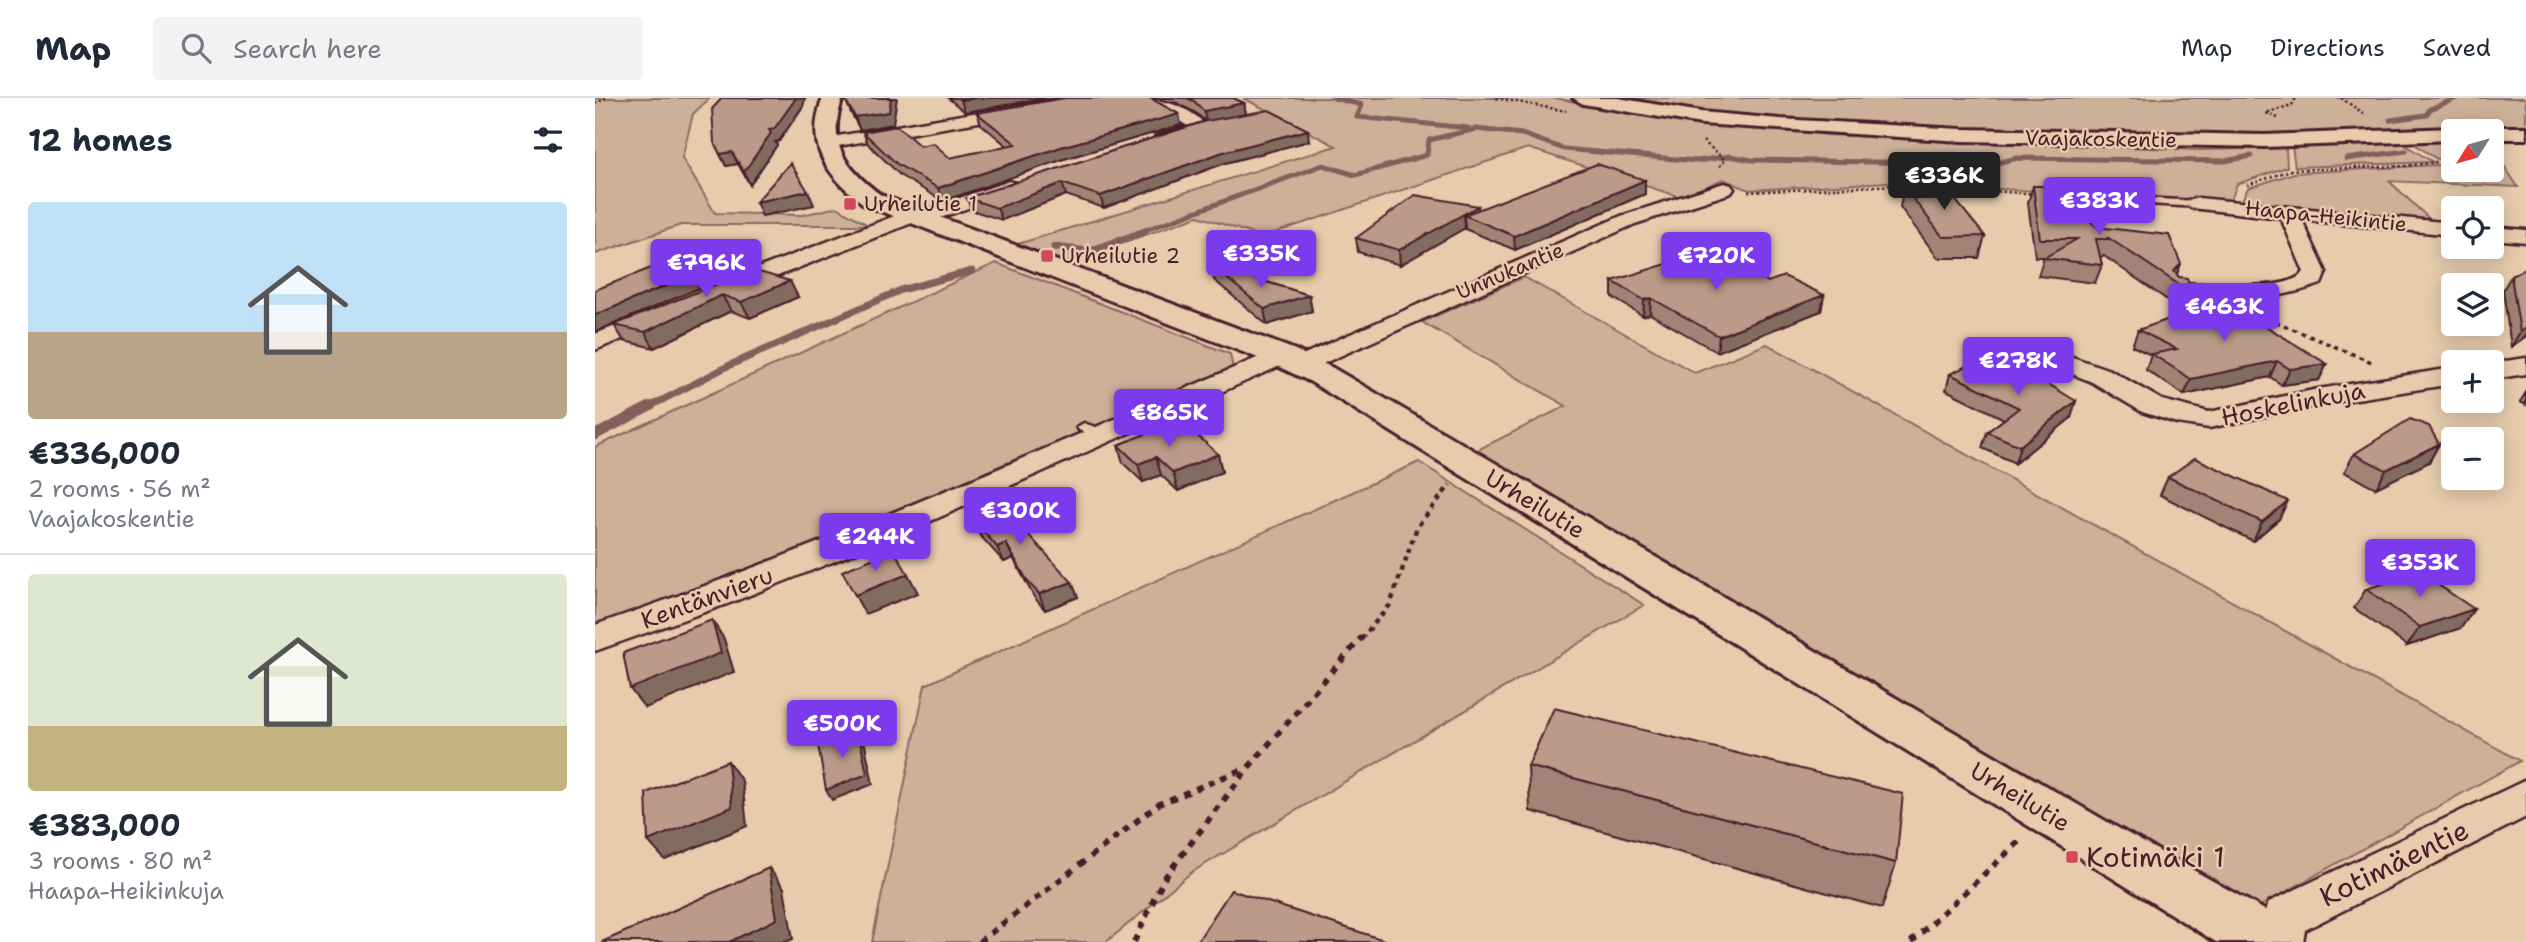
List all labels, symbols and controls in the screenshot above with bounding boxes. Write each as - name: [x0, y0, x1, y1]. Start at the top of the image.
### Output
- search box: [153, 17, 643, 80]
- text: Map: [35, 26, 111, 71]
- icon: search: [177, 29, 215, 67]
- text: Search here: [233, 31, 382, 66]
- text: Map: [2181, 32, 2232, 64]
- text: Directions: [2270, 32, 2385, 64]
- text: Saved: [2423, 32, 2491, 64]
- north arrow: [2441, 119, 2504, 182]
- map controls: [2441, 119, 2504, 490]
- text: 12 homes: [28, 120, 172, 161]
- icon: filters: [529, 121, 567, 159]
- street label: Vaajakoskentie: [2025, 124, 2177, 154]
- pin: €336K: [1895, 152, 1993, 212]
- text: €336K: [1904, 160, 1984, 190]
- pin: €383K: [2050, 178, 2148, 237]
- text: €383K: [2059, 185, 2139, 215]
- place label: Urheilutie 1: [864, 190, 977, 218]
- street label: Haapa-Heikintie: [2244, 194, 2408, 238]
- marker: Urheilutie 1: [842, 196, 858, 212]
- button: locate: [2441, 196, 2504, 259]
- pin: €335K: [1212, 230, 1310, 290]
- pin: €720K: [1667, 232, 1765, 292]
- street label: Unnukantie: [1452, 236, 1568, 306]
- text: €335K: [1222, 238, 1300, 268]
- pin: €796K: [657, 240, 755, 299]
- text: €720K: [1677, 240, 1755, 270]
- place label: Urheilutie 2: [1061, 242, 1180, 270]
- icon: home: [235, 247, 361, 373]
- text: €796K: [666, 247, 746, 277]
- marker: Urheilutie 2: [1039, 248, 1055, 264]
- button: layers: [2441, 273, 2504, 336]
- pin: €463K: [2175, 284, 2273, 343]
- text: €463K: [2184, 291, 2264, 321]
- pin: €278K: [1969, 338, 2067, 397]
- text: €278K: [1979, 345, 2057, 375]
- button: +: [2441, 350, 2504, 413]
- street label: Hoskelinkuja: [2218, 374, 2368, 434]
- pin: €865K: [1120, 390, 1218, 449]
- text: €865K: [1130, 397, 1208, 427]
- button: −: [2441, 427, 2504, 490]
- text: €336,000: [28, 433, 181, 474]
- street label: Urheilutie: [1479, 462, 1591, 546]
- text: 2 rooms · 56 m²: [28, 474, 211, 504]
- pin: €300K: [971, 488, 1069, 547]
- text: €300K: [980, 495, 1060, 525]
- text: Vaajakoskentie: [28, 504, 195, 534]
- pin: €244K: [826, 514, 924, 573]
- text: €244K: [835, 521, 915, 551]
- pin: €353K: [2371, 540, 2469, 599]
- text: €353K: [2381, 547, 2459, 577]
- street label: Kentänvieru: [637, 559, 777, 637]
- icon: home: [235, 619, 361, 745]
- pin: €500K: [793, 700, 891, 760]
- text: €500K: [803, 708, 881, 738]
- street label: Urheilutie: [1964, 755, 2076, 839]
- text: €383,000: [28, 805, 181, 846]
- street label: Kotimäentie: [2313, 810, 2475, 916]
- place label: Kotimäki 1: [2086, 838, 2225, 876]
- text: 3 rooms · 80 m²: [28, 846, 213, 876]
- marker: Kotimäki 1: [2064, 849, 2080, 865]
- text: Haapa-Heikinkuja: [28, 876, 224, 906]

